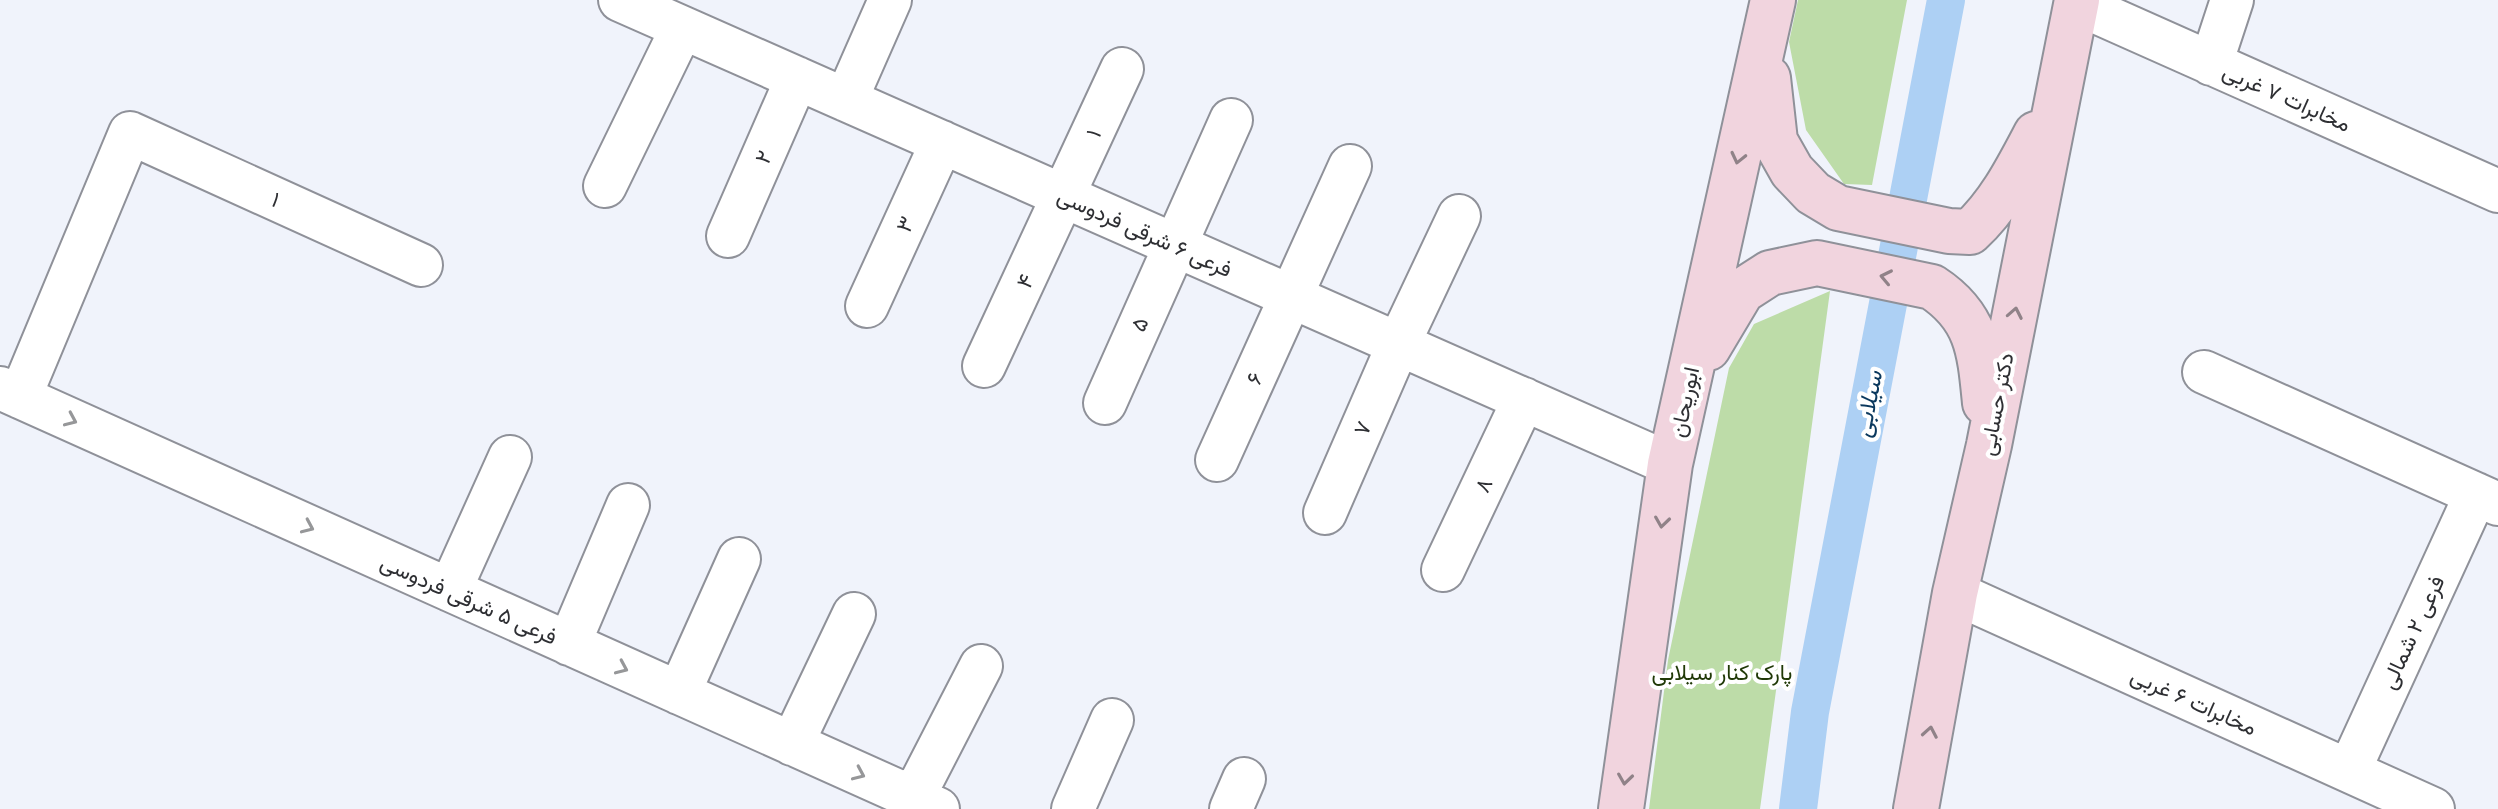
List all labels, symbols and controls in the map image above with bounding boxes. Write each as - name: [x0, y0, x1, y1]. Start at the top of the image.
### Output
- street label: مخابرات ۷ غربی: [2219, 57, 2355, 138]
- street label: ۱: [1080, 125, 1107, 142]
- street label: ۲: [749, 146, 778, 168]
- one-way arrow: [1730, 151, 1747, 165]
- street label: فرعی ۶ شرقی فردوسی: [1053, 182, 1236, 283]
- street label: ۱: [267, 186, 284, 213]
- street label: ۳: [890, 212, 921, 236]
- street label: ۴: [1011, 270, 1040, 293]
- one-way arrow: [1879, 270, 1892, 287]
- one-way arrow: [2005, 306, 2022, 319]
- street label: ۵: [1124, 313, 1154, 336]
- street label: دکتر حسابی: [1973, 350, 2020, 458]
- street label: ابوریحان: [1664, 364, 1705, 440]
- water label: سیلابی: [1848, 367, 1889, 440]
- street label: ۶: [1240, 368, 1269, 389]
- one-way arrow: [63, 410, 77, 426]
- street label: ۷: [1347, 417, 1377, 440]
- street label: ۸: [1468, 474, 1498, 497]
- one-way arrow: [1654, 515, 1671, 529]
- one-way arrow: [300, 517, 315, 533]
- street label: فرعی ۵ شرقی فردوسی: [376, 548, 561, 651]
- street label: فرعی ۲ شمالی: [2374, 571, 2450, 693]
- one-way arrow: [614, 658, 628, 674]
- park label: پارک کنار سیلابی: [1652, 659, 1792, 687]
- street label: مخابرات ۶ غربی: [2127, 662, 2261, 741]
- one-way arrow: [1921, 725, 1938, 739]
- one-way arrow: [851, 764, 866, 780]
- one-way arrow: [1617, 773, 1634, 786]

